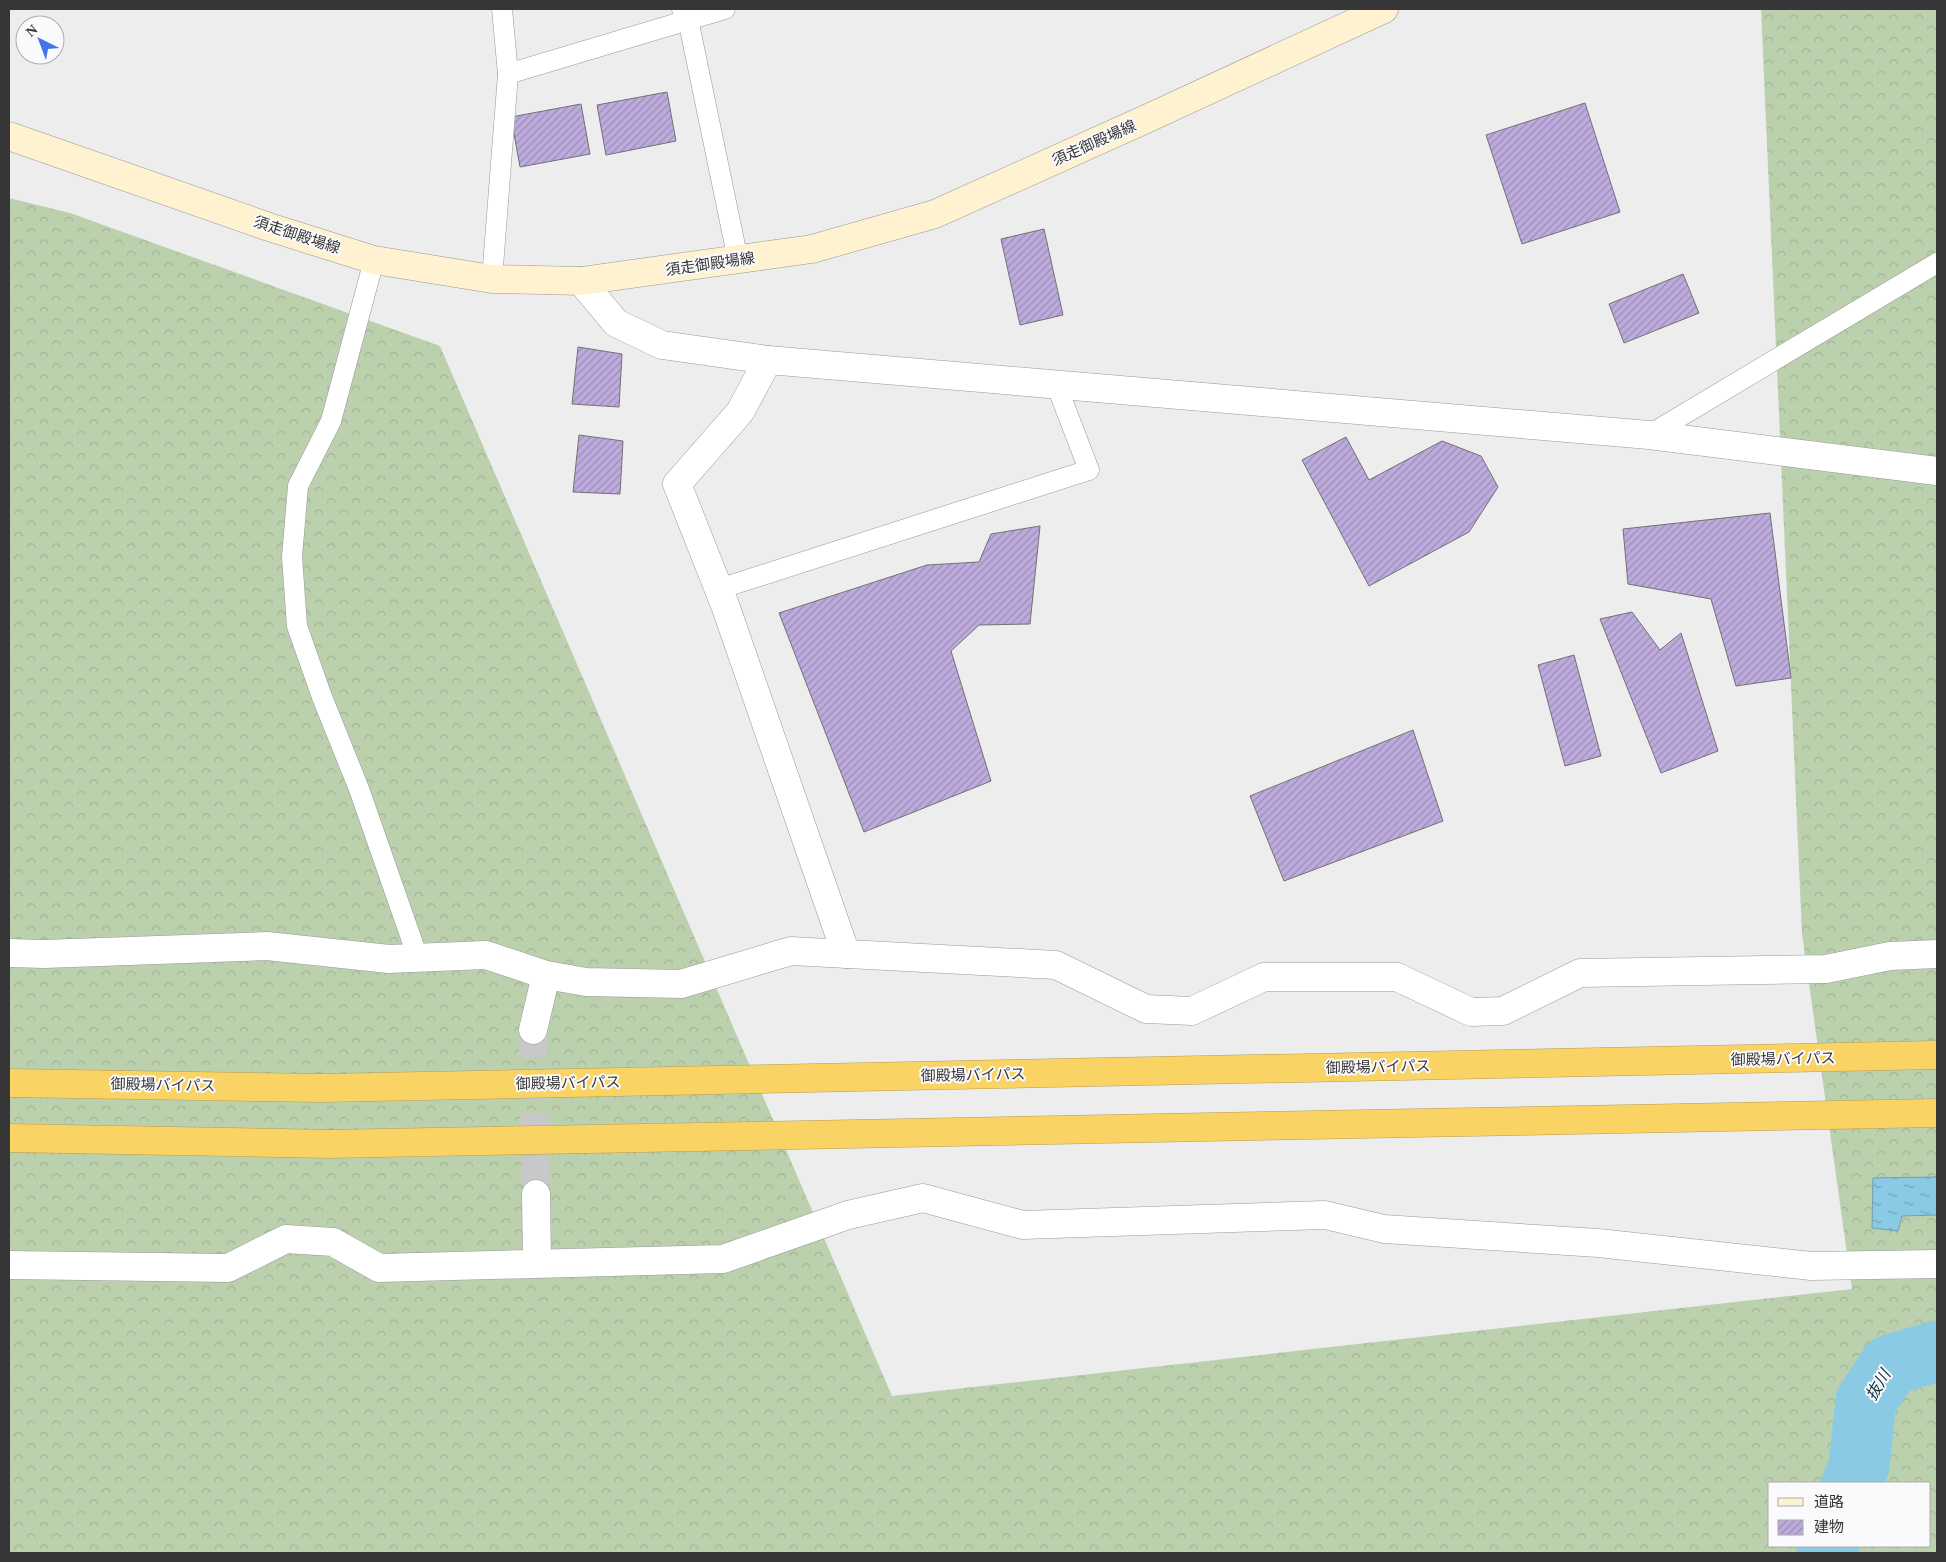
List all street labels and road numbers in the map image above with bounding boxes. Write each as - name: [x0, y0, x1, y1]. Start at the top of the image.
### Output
- street label: 須走御殿場線: [1050, 117, 1138, 169]
- street label: 須走御殿場線: [252, 213, 342, 257]
- street label: 須走御殿場線: [664, 250, 756, 278]
- street label: 御殿場バイパス: [1731, 1050, 1835, 1068]
- street label: 御殿場バイパス: [1326, 1058, 1430, 1076]
- street label: 御殿場バイパス: [921, 1066, 1025, 1084]
- street label: 御殿場バイパス: [516, 1074, 620, 1092]
- street label: 御殿場バイパス: [111, 1076, 215, 1094]

